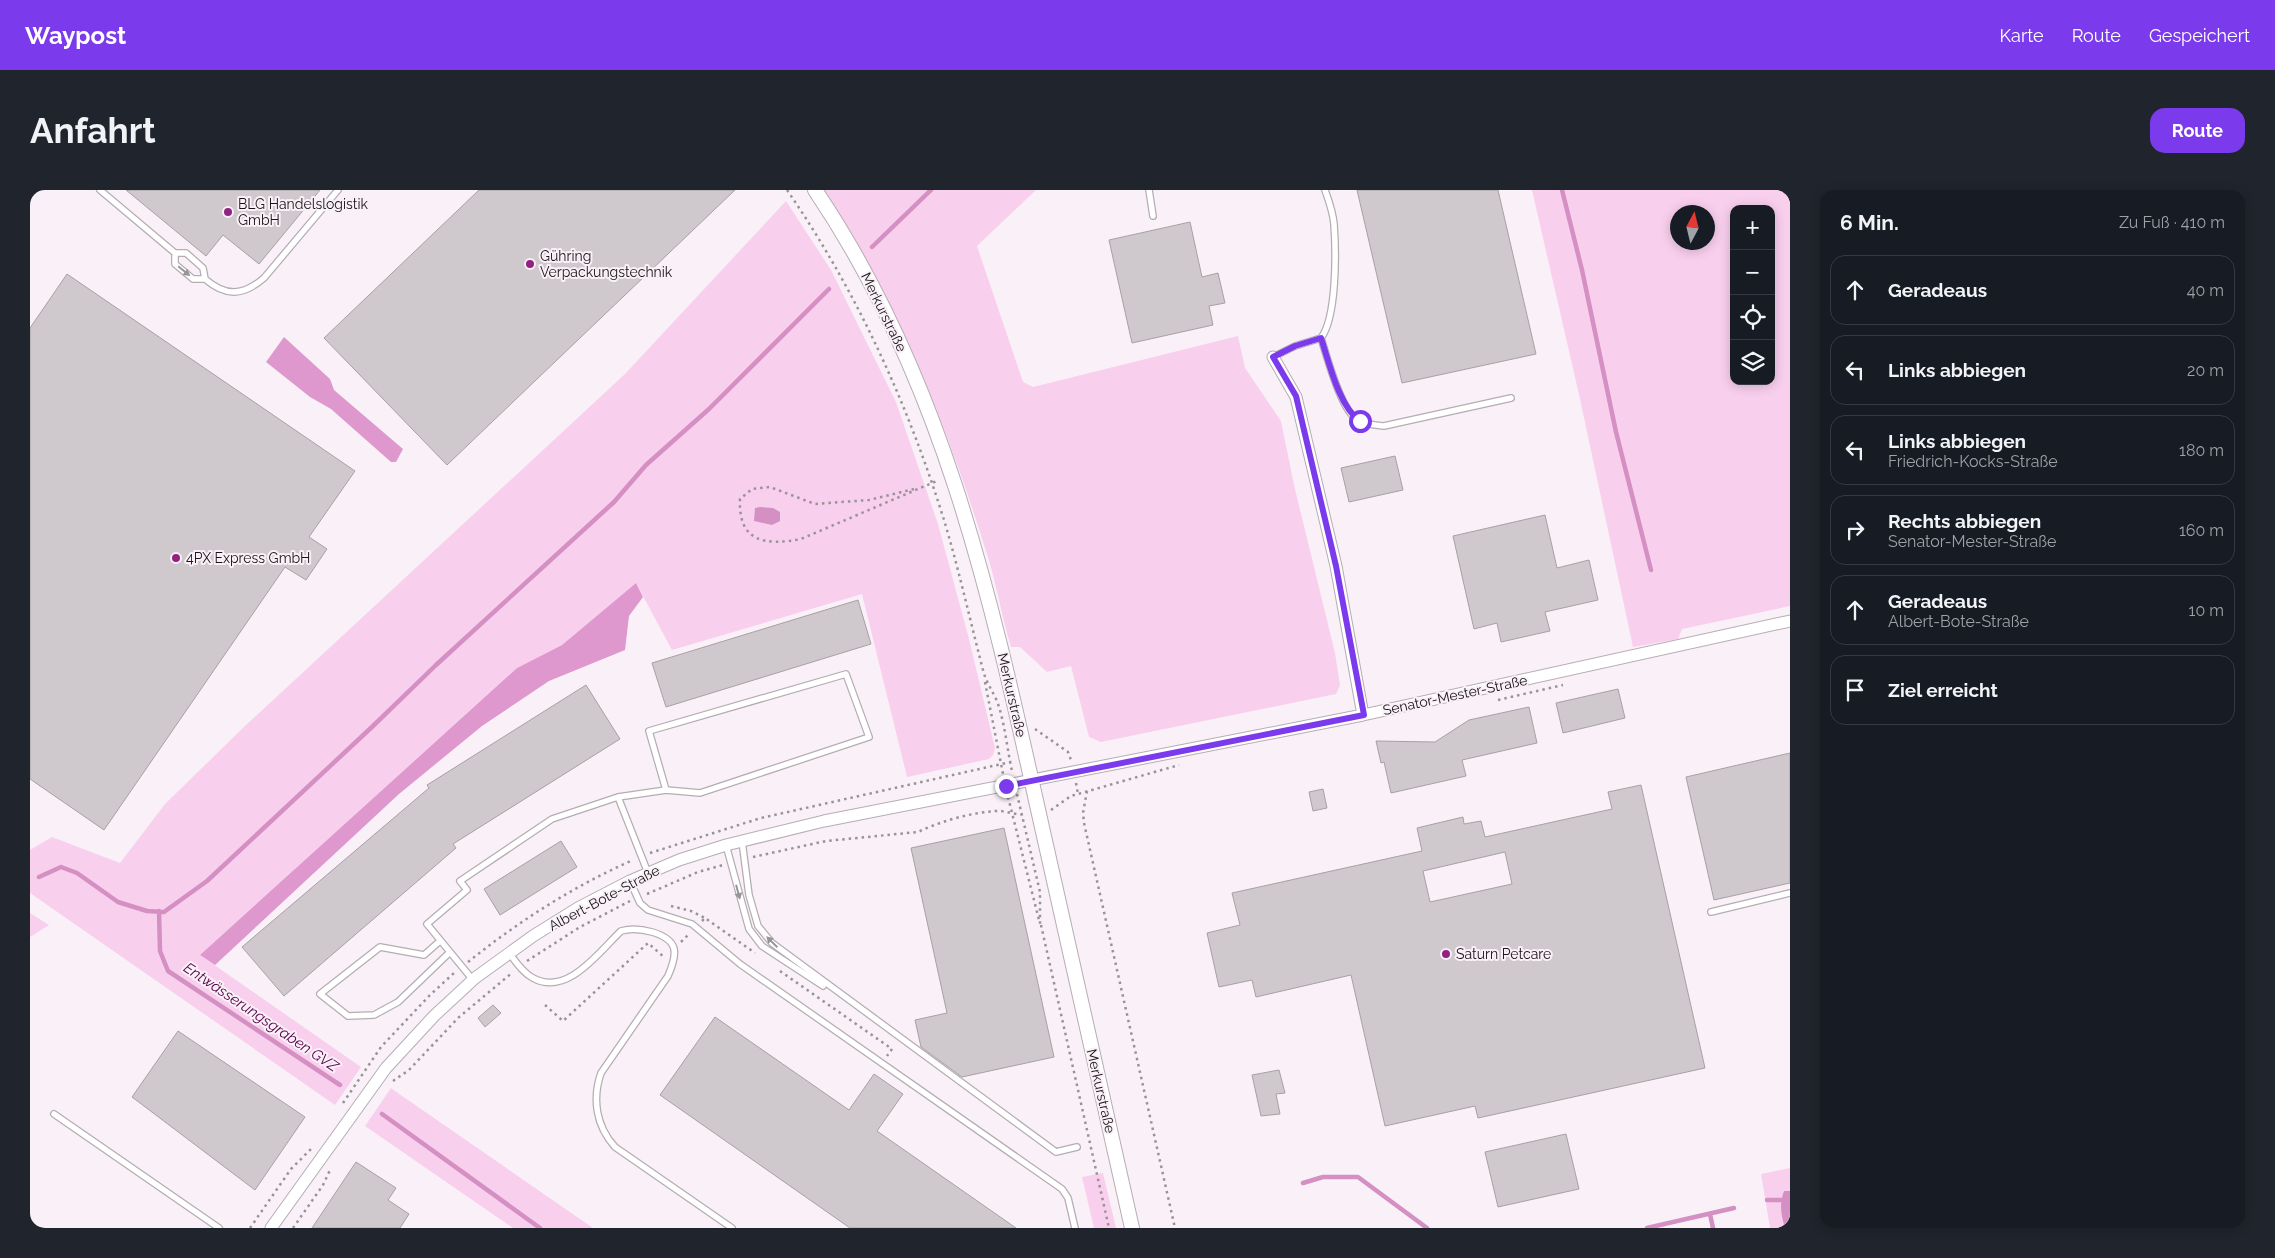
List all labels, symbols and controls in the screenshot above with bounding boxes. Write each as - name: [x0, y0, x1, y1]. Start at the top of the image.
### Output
- text: Waypost: [25, 21, 126, 50]
- text: Karte: [2000, 25, 2044, 46]
- text: Route: [2072, 25, 2121, 46]
- text: Gespeichert: [2149, 25, 2250, 46]
- button: Route: [2150, 108, 2245, 153]
- text: Anfahrt: [30, 110, 156, 151]
- place label: BLG Handelslogistik GmbH: [238, 196, 369, 228]
- north arrow: [1670, 205, 1715, 250]
- map controls: [1730, 205, 1775, 385]
- button: +: [1730, 205, 1775, 250]
- marker: BLG Handelslogistik GmbH: [222, 206, 234, 218]
- text: 6 Min.: [1840, 210, 1899, 235]
- text: Zu Fuß · 410 m: [2119, 213, 2225, 232]
- place label: Gühring Verpackungstechnik: [540, 248, 673, 280]
- button: −: [1730, 250, 1775, 295]
- marker: Gühring Verpackungstechnik: [524, 258, 536, 270]
- one-way arrow: [177, 266, 190, 277]
- street label: Merkurstraße: [858, 270, 910, 354]
- icon: ahead: [1841, 276, 1869, 304]
- text: Geradeaus: [1888, 279, 1987, 301]
- text: 40 m: [2187, 281, 2224, 300]
- button: locate: [1730, 295, 1775, 340]
- button: layers: [1730, 340, 1775, 385]
- icon: left: [1841, 356, 1869, 384]
- text: Links abbiegen: [1888, 359, 2026, 381]
- text: 20 m: [2187, 361, 2224, 380]
- route start: [1349, 410, 1372, 433]
- text: Links abbiegen: [1888, 430, 2026, 452]
- icon: left: [1841, 436, 1869, 464]
- text: 180 m: [2179, 441, 2224, 460]
- text: Friedrich-Kocks-Straße: [1888, 452, 2058, 471]
- text: Rechts abbiegen: [1888, 510, 2041, 532]
- icon: right: [1841, 516, 1869, 544]
- text: 160 m: [2179, 521, 2224, 540]
- text: Senator-Mester-Straße: [1888, 532, 2056, 551]
- place label: 4PX Express GmbH: [186, 550, 310, 566]
- marker: 4PX Express GmbH: [170, 552, 182, 564]
- text: Geradeaus: [1888, 590, 1987, 612]
- icon: ahead: [1841, 596, 1869, 624]
- text: 10 m: [2189, 601, 2224, 620]
- text: Albert-Bote-Straße: [1888, 612, 2029, 631]
- street label: Merkurstraße: [995, 651, 1029, 739]
- street label: Senator-Mester-Straße: [1381, 672, 1529, 718]
- icon: arrive: [1841, 676, 1869, 704]
- text: Ziel erreicht: [1888, 679, 1998, 701]
- route end: [995, 775, 1018, 798]
- street label: Albert-Bote-Straße: [546, 862, 662, 934]
- one-way arrow: [735, 884, 743, 899]
- one-way arrow: [766, 936, 778, 948]
- place label: Saturn Petcare: [1456, 946, 1551, 962]
- marker: Saturn Petcare: [1440, 948, 1452, 960]
- water label: Entwässerungsgraben GVZ: [180, 959, 343, 1076]
- street label: Merkurstraße: [1084, 1047, 1118, 1135]

